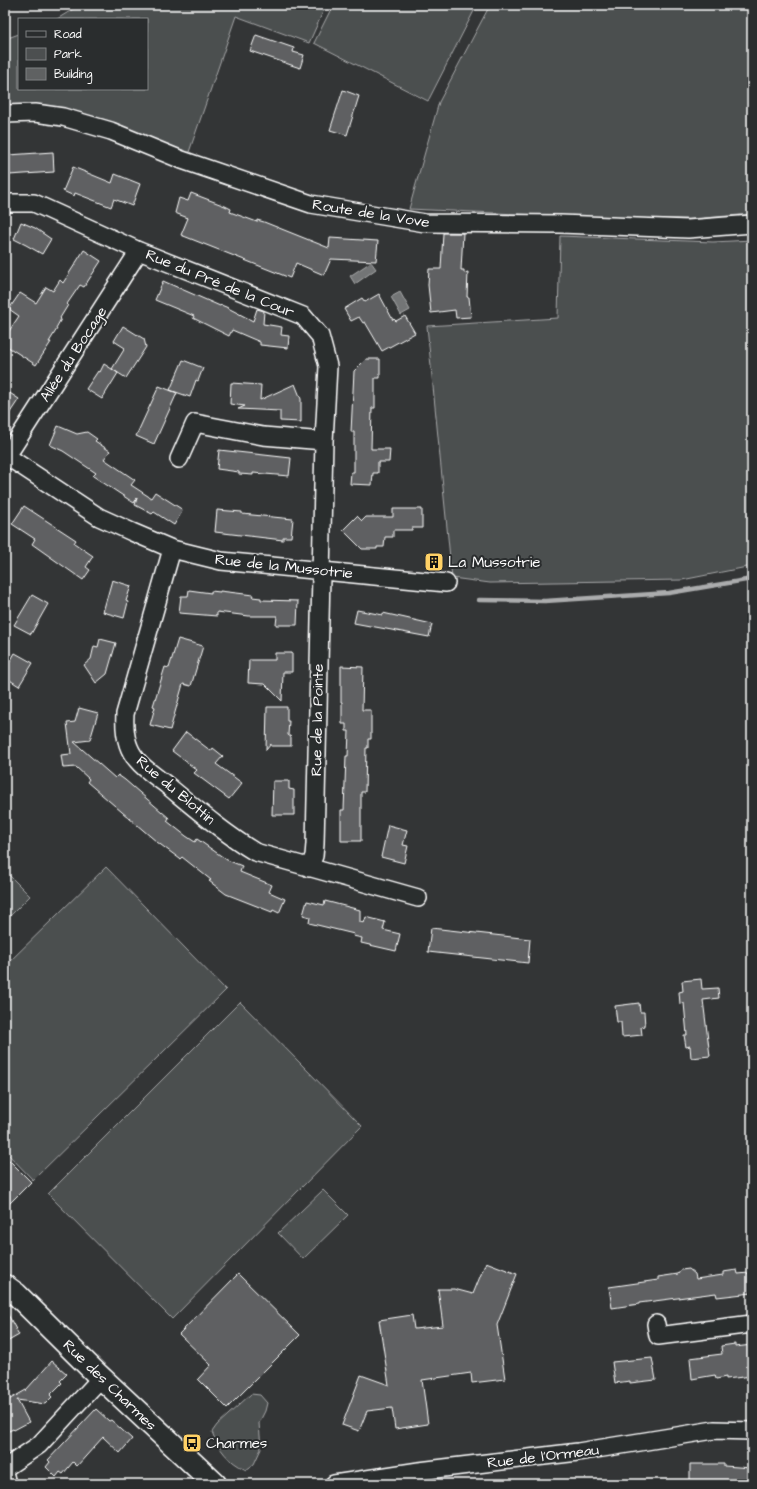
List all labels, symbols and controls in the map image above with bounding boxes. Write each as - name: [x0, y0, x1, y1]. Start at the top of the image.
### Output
- legend: [18, 18, 148, 90]
- text: Road: [54, 26, 82, 43]
- text: Park: [54, 46, 82, 63]
- text: Building: [54, 66, 92, 84]
- street label: Route de la Vove: [311, 194, 431, 233]
- street label: Rue du Pré de la Cour: [142, 244, 297, 323]
- street label: Allée du Bocage: [35, 302, 113, 407]
- street label: Rue de la Mussotrie: [214, 549, 354, 584]
- building icon: La Mussotrie: [423, 551, 445, 573]
- place label: La Mussotrie: [448, 552, 540, 573]
- street label: Rue de la Pointe: [306, 664, 329, 776]
- street label: Rue du Blottin: [132, 751, 220, 830]
- street label: Rue des Charmes: [58, 1335, 162, 1436]
- bus stop icon: Charmes: [181, 1432, 203, 1454]
- place label: Charmes: [206, 1433, 268, 1454]
- street label: Rue de l'Ormeau: [486, 1439, 600, 1474]

